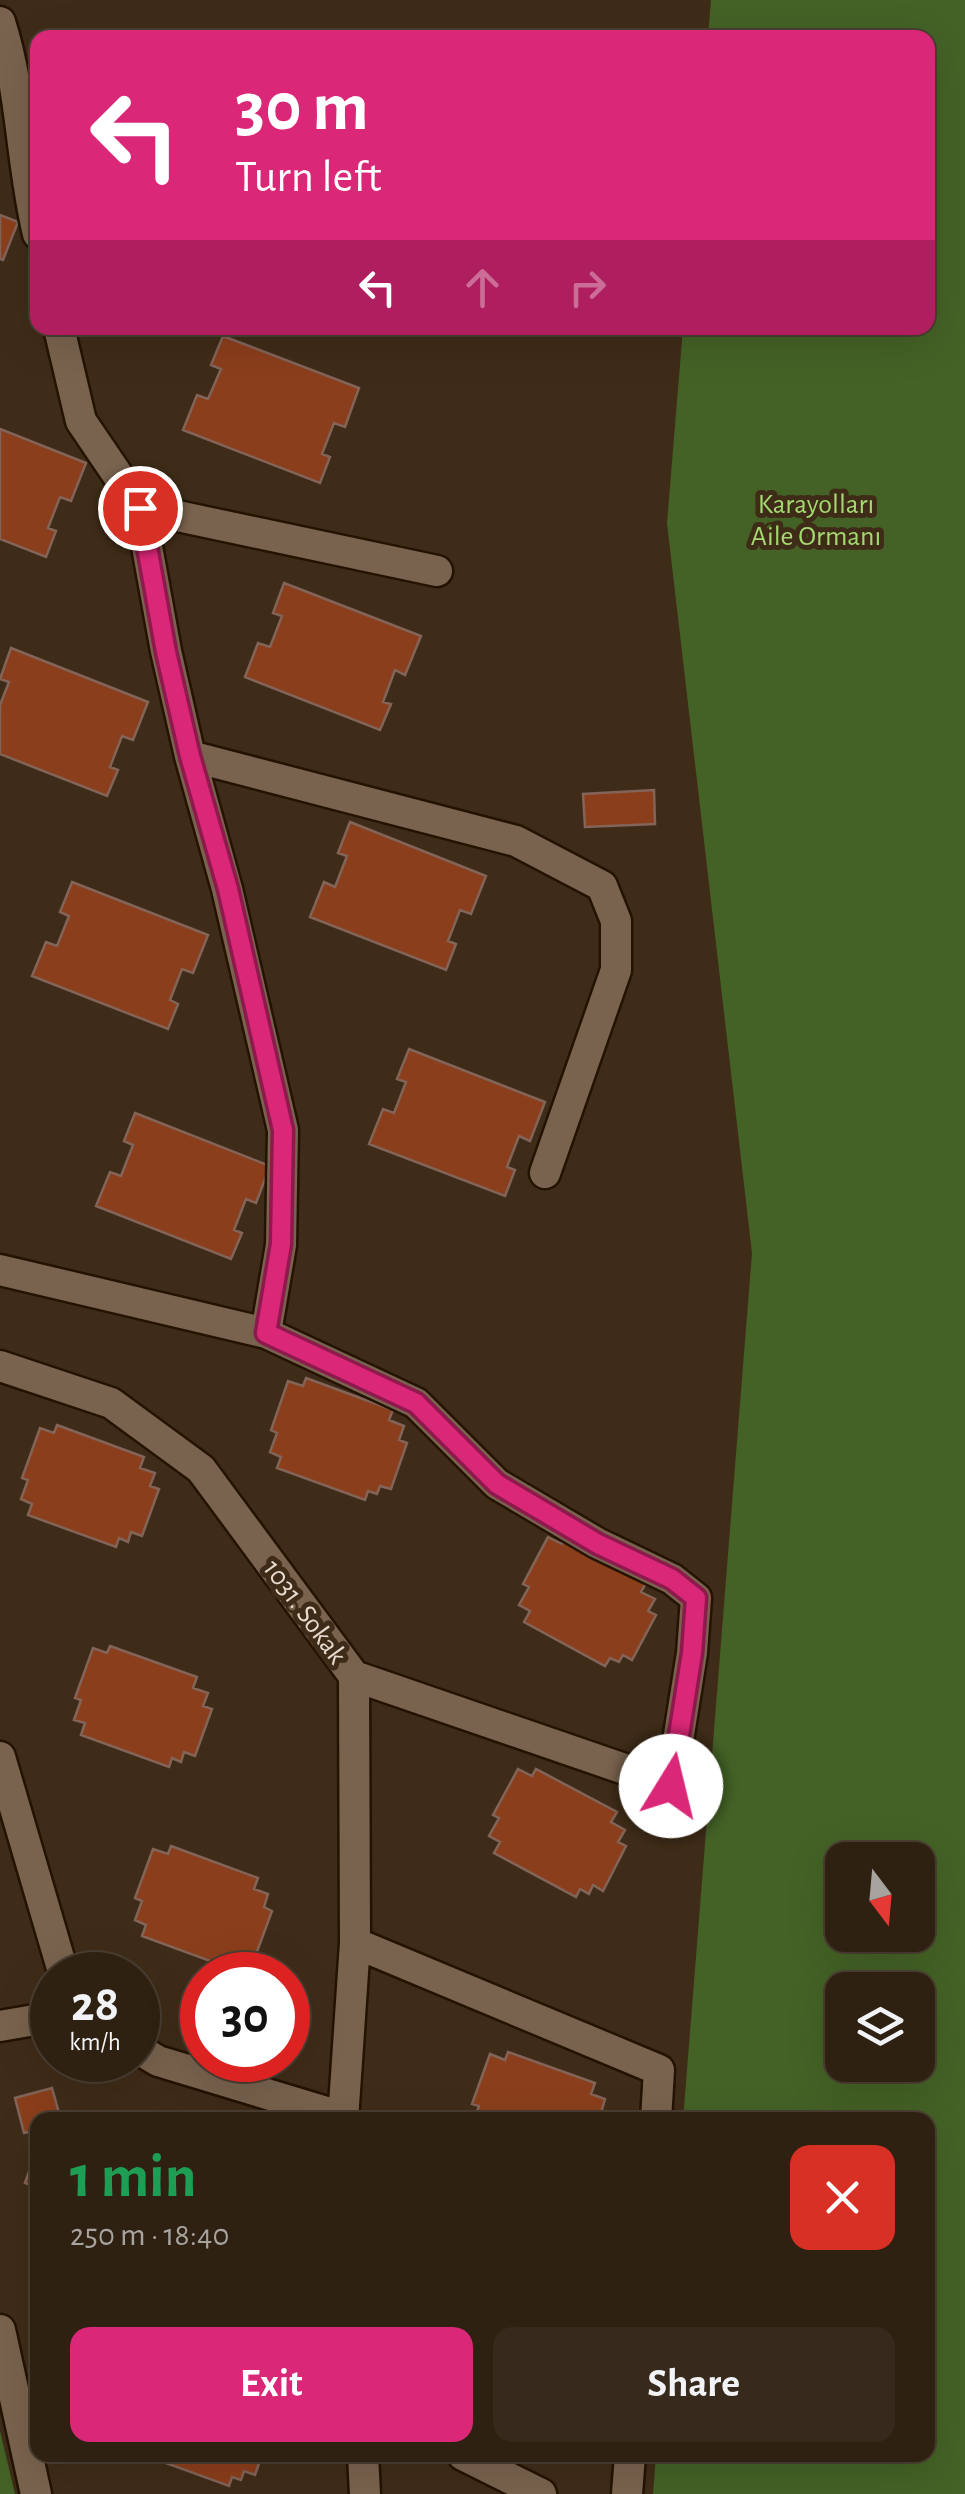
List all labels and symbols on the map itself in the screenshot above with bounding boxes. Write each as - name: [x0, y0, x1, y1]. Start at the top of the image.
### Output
- pin: [98, 466, 183, 551]
- park label: Karayolları Aile Ormanı: [751, 491, 881, 551]
- street label: 1031. Sokak: [258, 1555, 351, 1670]
- position arrow: [619, 1734, 723, 1838]
- north arrow: [825, 1842, 935, 1952]
- speed limit sign: 30: [180, 1952, 310, 2082]

